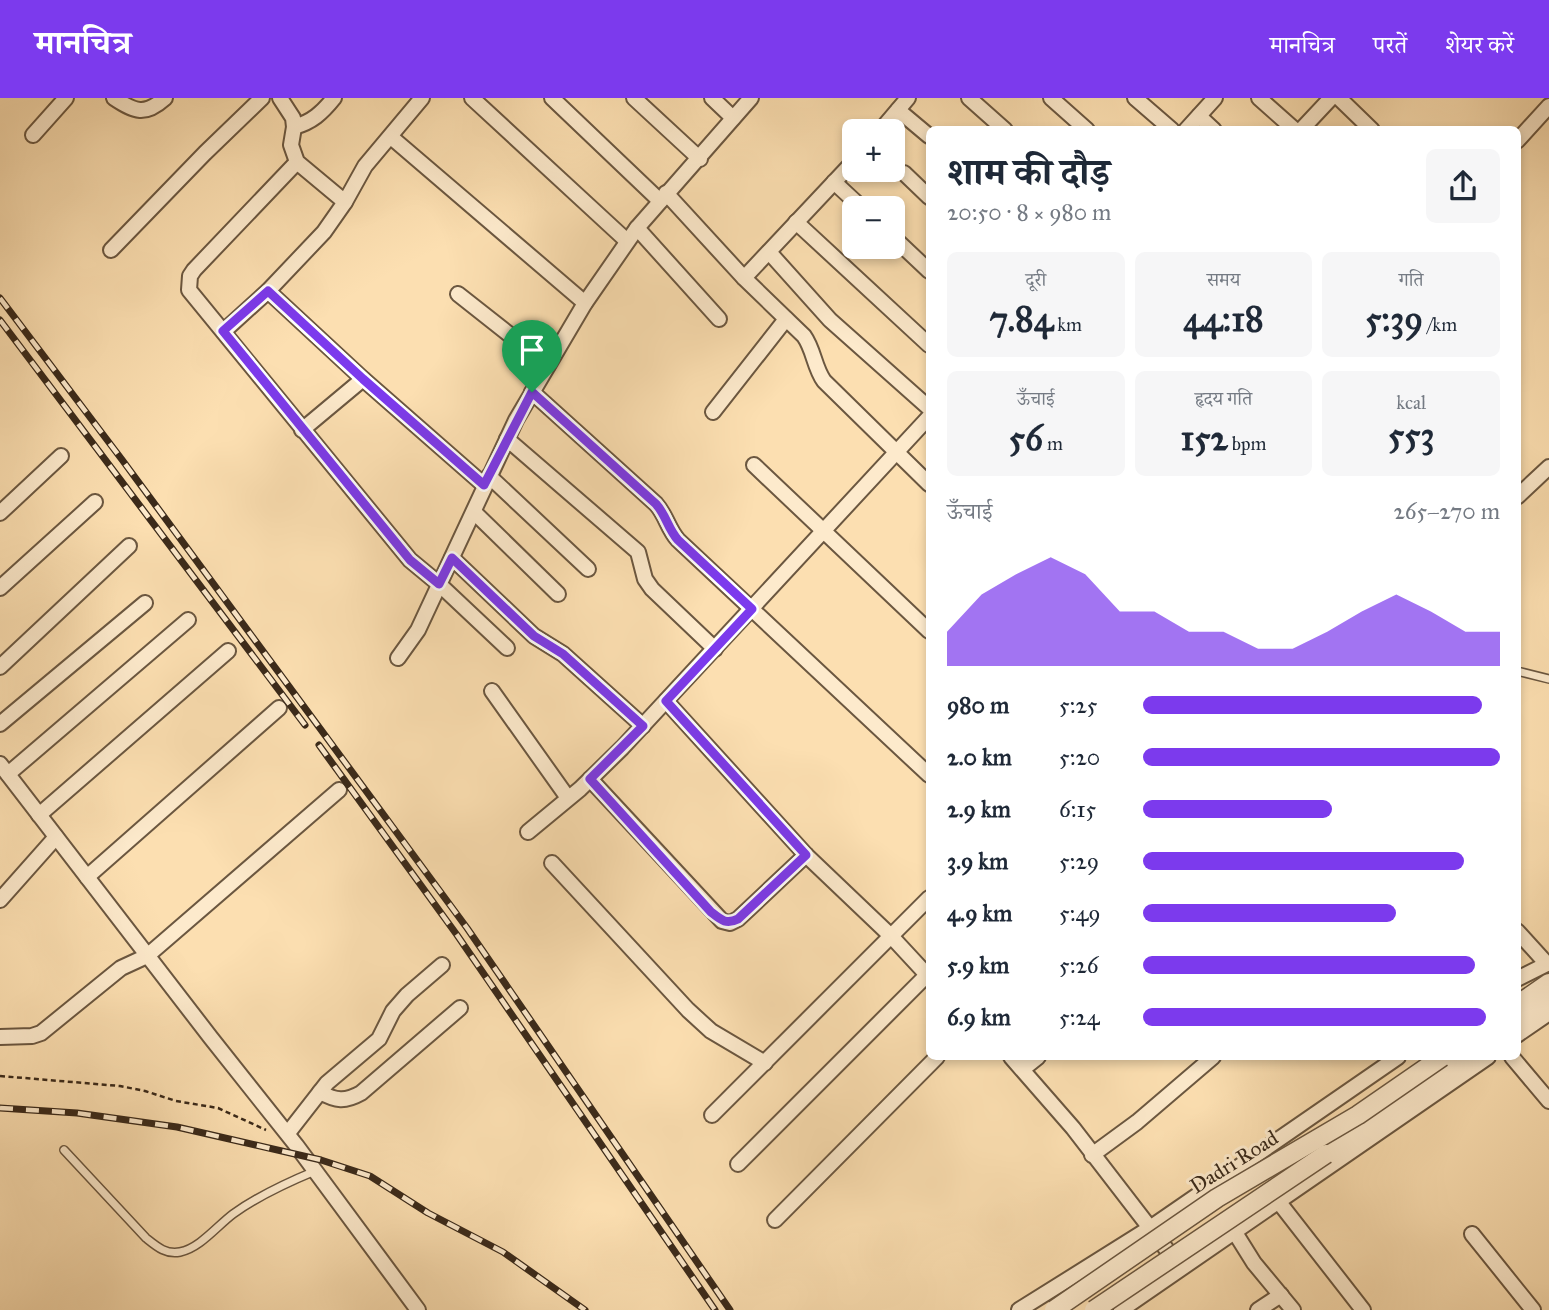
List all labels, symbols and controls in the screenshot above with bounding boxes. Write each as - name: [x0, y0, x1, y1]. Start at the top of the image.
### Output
- text: मानचित्र: [35, 23, 131, 63]
- text: मानचित्र: [1270, 30, 1335, 60]
- text: परतें: [1373, 30, 1407, 60]
- text: शेयर करें: [1445, 30, 1514, 60]
- map controls: [842, 119, 905, 259]
- button: +: [842, 119, 905, 182]
- text: शाम की दौड़: [947, 149, 1110, 195]
- button: share: [1426, 149, 1500, 223]
- button: −: [842, 196, 905, 259]
- text: 20:50 · 8 × 980 m: [947, 198, 1111, 226]
- text: दूरी: [1026, 268, 1046, 291]
- text: समय: [1207, 268, 1240, 291]
- text: गति: [1399, 268, 1424, 291]
- text: 7.84: [990, 298, 1053, 341]
- text: 44:18: [1183, 298, 1264, 341]
- text: 5:39: [1365, 298, 1423, 341]
- text: km: [1053, 313, 1082, 336]
- text: /km: [1423, 313, 1457, 336]
- pin: [502, 320, 562, 392]
- icon: arrive: [513, 331, 551, 369]
- text: ऊँचाई: [1017, 387, 1055, 410]
- text: हृदय गति: [1195, 387, 1252, 410]
- text: kcal: [1396, 391, 1426, 414]
- text: 553: [1388, 414, 1434, 457]
- text: 56: [1009, 417, 1043, 460]
- text: 152: [1181, 417, 1228, 460]
- text: m: [1043, 432, 1063, 455]
- text: bpm: [1228, 432, 1266, 455]
- text: ऊँचाई: [947, 497, 992, 525]
- text: 265–270 m: [1393, 497, 1500, 525]
- text: 980 m: [947, 691, 1009, 719]
- text: 5:25: [1059, 691, 1097, 719]
- text: 2.0 km: [947, 743, 1012, 771]
- text: 5:20: [1059, 743, 1100, 771]
- text: 2.9 km: [947, 795, 1011, 823]
- text: 6:15: [1059, 795, 1096, 823]
- text: 3.9 km: [947, 847, 1008, 875]
- text: 5:29: [1059, 847, 1099, 875]
- text: 4.9 km: [947, 899, 1012, 927]
- text: 5:49: [1059, 899, 1101, 927]
- text: 5.9 km: [947, 951, 1009, 979]
- text: 5:26: [1059, 951, 1099, 979]
- text: 6.9 km: [947, 1003, 1011, 1031]
- text: 5:24: [1059, 1003, 1100, 1031]
- street label: Dadri Road: [1185, 1125, 1283, 1199]

